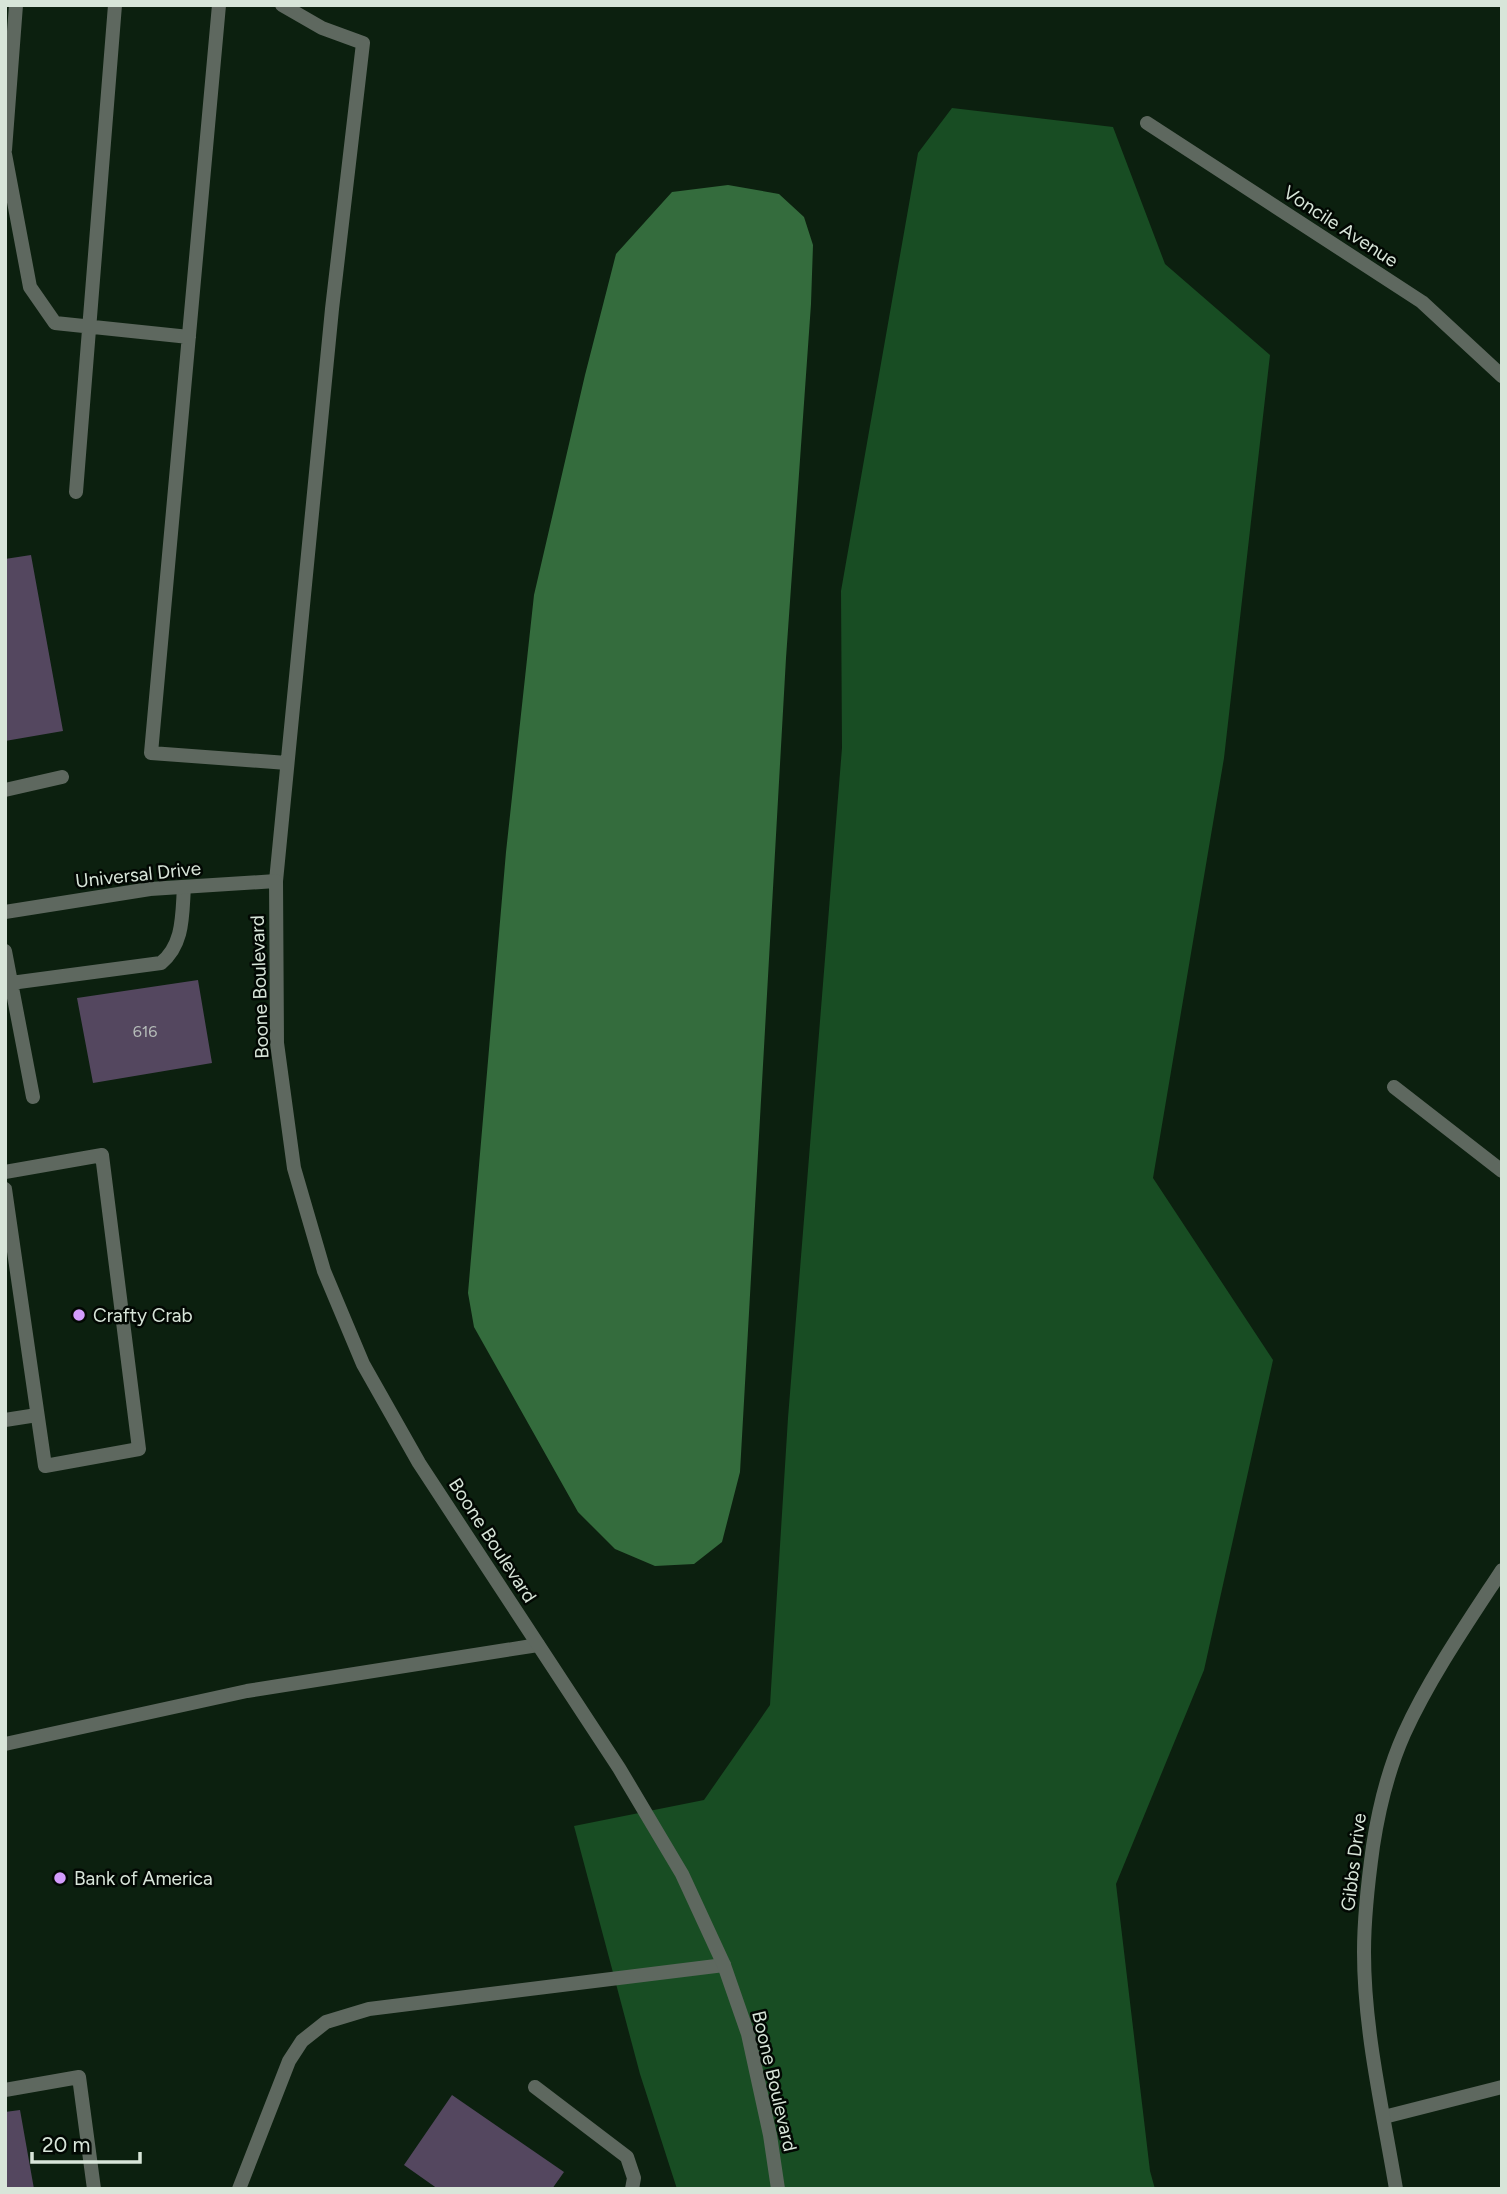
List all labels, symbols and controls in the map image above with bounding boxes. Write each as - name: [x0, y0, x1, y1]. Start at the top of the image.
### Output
- street label: Voncile Avenue: [1279, 181, 1402, 272]
- street label: Universal Drive: [74, 856, 202, 893]
- street label: Boone Boulevard: [245, 915, 274, 1059]
- house number: 616: [133, 1022, 157, 1041]
- place label: Crafty Crab: [93, 1304, 193, 1327]
- marker: Crafty Crab: [71, 1307, 87, 1323]
- street label: Boone Boulevard: [444, 1474, 541, 1607]
- street label: Gibbs Drive: [1336, 1812, 1371, 1912]
- place label: Bank of America: [74, 1867, 213, 1890]
- marker: Bank of America: [52, 1870, 68, 1886]
- street label: Boone Boulevard: [747, 2008, 802, 2154]
- scale bar: [32, 2120, 140, 2164]
- text: 20 m: [42, 2132, 90, 2157]

